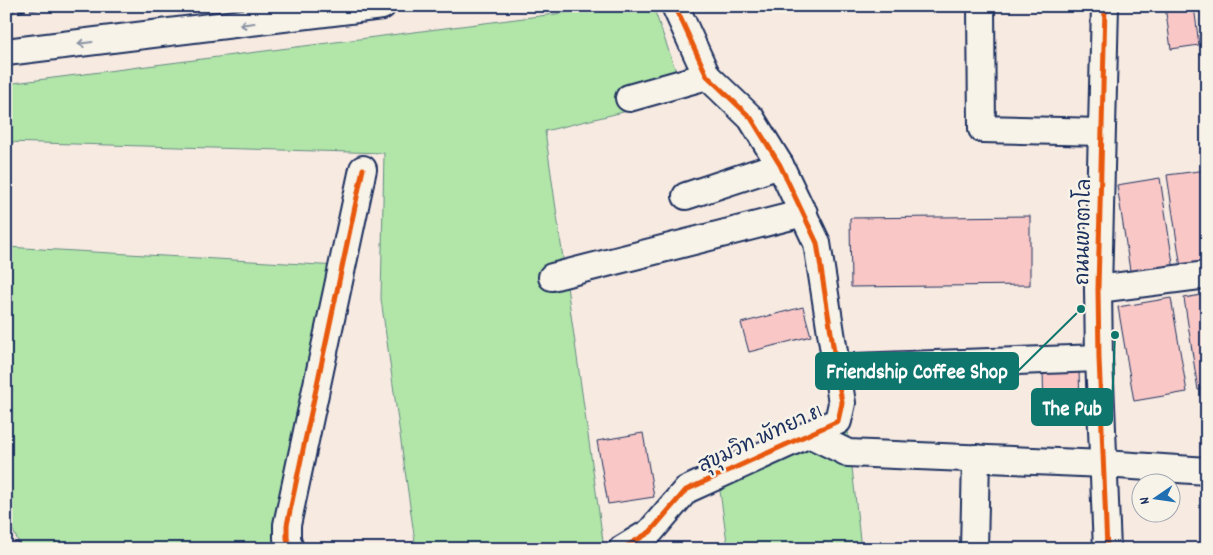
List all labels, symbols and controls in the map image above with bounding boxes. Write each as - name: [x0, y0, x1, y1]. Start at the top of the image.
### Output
- one-way arrow: [239, 19, 255, 29]
- one-way arrow: [78, 38, 94, 48]
- street label: ถนนเขาตาโล: [1068, 178, 1100, 285]
- callout: Friendship Coffee Shop: [816, 353, 1018, 389]
- text: Friendship Coffee Shop: [826, 359, 1008, 389]
- callout: The Pub: [1032, 389, 1112, 425]
- text: The Pub: [1042, 396, 1102, 426]
- street label: สุขุมวิท พัทยา 81: [694, 398, 828, 481]
- north arrow: [1130, 472, 1180, 522]
- text: N: [1135, 495, 1156, 506]

